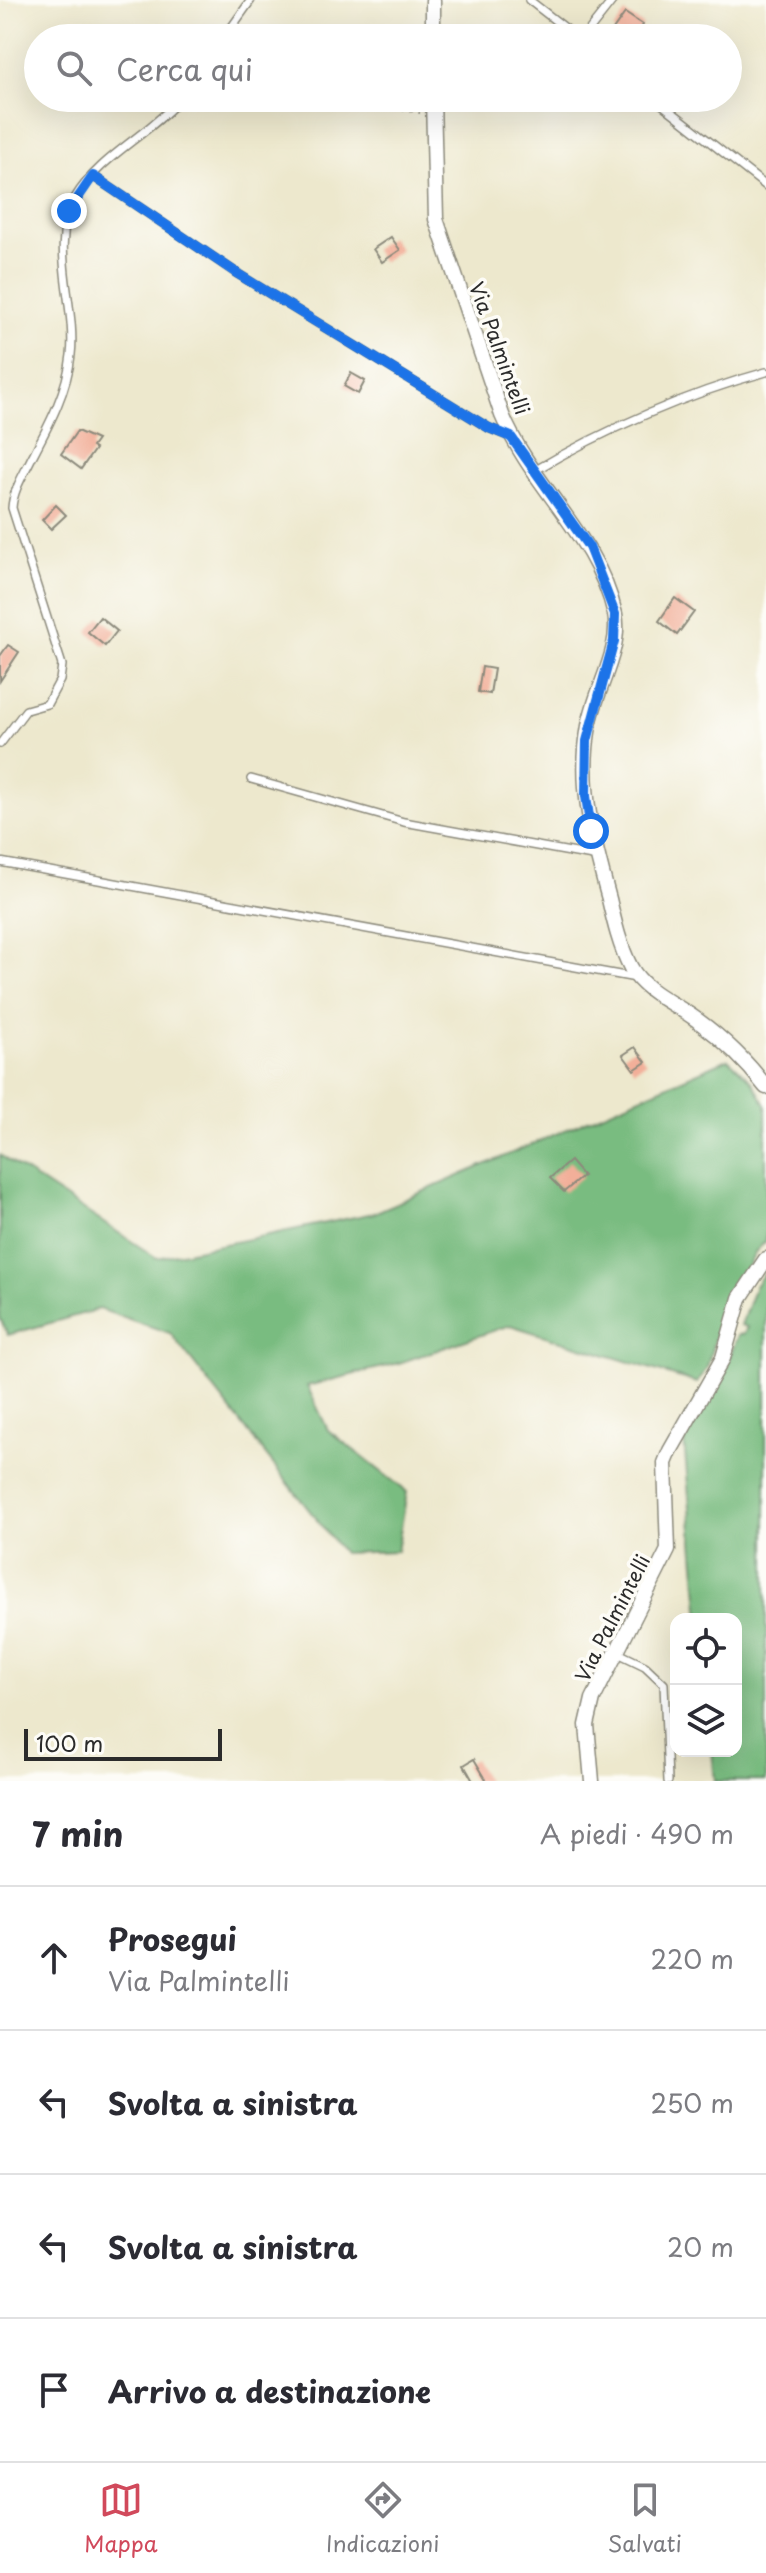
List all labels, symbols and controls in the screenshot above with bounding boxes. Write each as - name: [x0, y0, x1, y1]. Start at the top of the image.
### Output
- search box: [24, 24, 742, 112]
- icon: search: [52, 46, 96, 90]
- text: Cerca qui: [116, 46, 253, 91]
- route end: [51, 193, 87, 229]
- street label: Via Palmintelli: [462, 277, 538, 419]
- route start: [573, 813, 609, 849]
- street label: Via Palmintelli: [567, 1549, 657, 1687]
- map controls: [670, 1613, 742, 1757]
- button: locate: [670, 1613, 742, 1685]
- button: layers: [670, 1685, 742, 1757]
- scale bar: [24, 1725, 222, 1761]
- text: 100 m: [36, 1726, 103, 1759]
- text: 7 min: [32, 1807, 123, 1859]
- text: A piedi · 490 m: [540, 1814, 734, 1853]
- text: Prosegui: [108, 1916, 237, 1961]
- icon: ahead: [32, 1936, 76, 1980]
- text: 220 m: [650, 1939, 734, 1978]
- text: Via Palmintelli: [108, 1961, 289, 2000]
- icon: left: [32, 2080, 76, 2124]
- text: Svolta a sinistra: [108, 2080, 358, 2125]
- text: 250 m: [650, 2083, 734, 2122]
- icon: left: [32, 2224, 76, 2268]
- text: Svolta a sinistra: [108, 2224, 358, 2269]
- text: 20 m: [667, 2227, 734, 2266]
- icon: arrive: [32, 2368, 76, 2412]
- text: Arrivo a destinazione: [108, 2368, 431, 2413]
- tab: Mappa: [84, 2478, 158, 2559]
- tab: Indicazioni: [326, 2478, 439, 2559]
- tab: Salvati: [608, 2478, 682, 2559]

